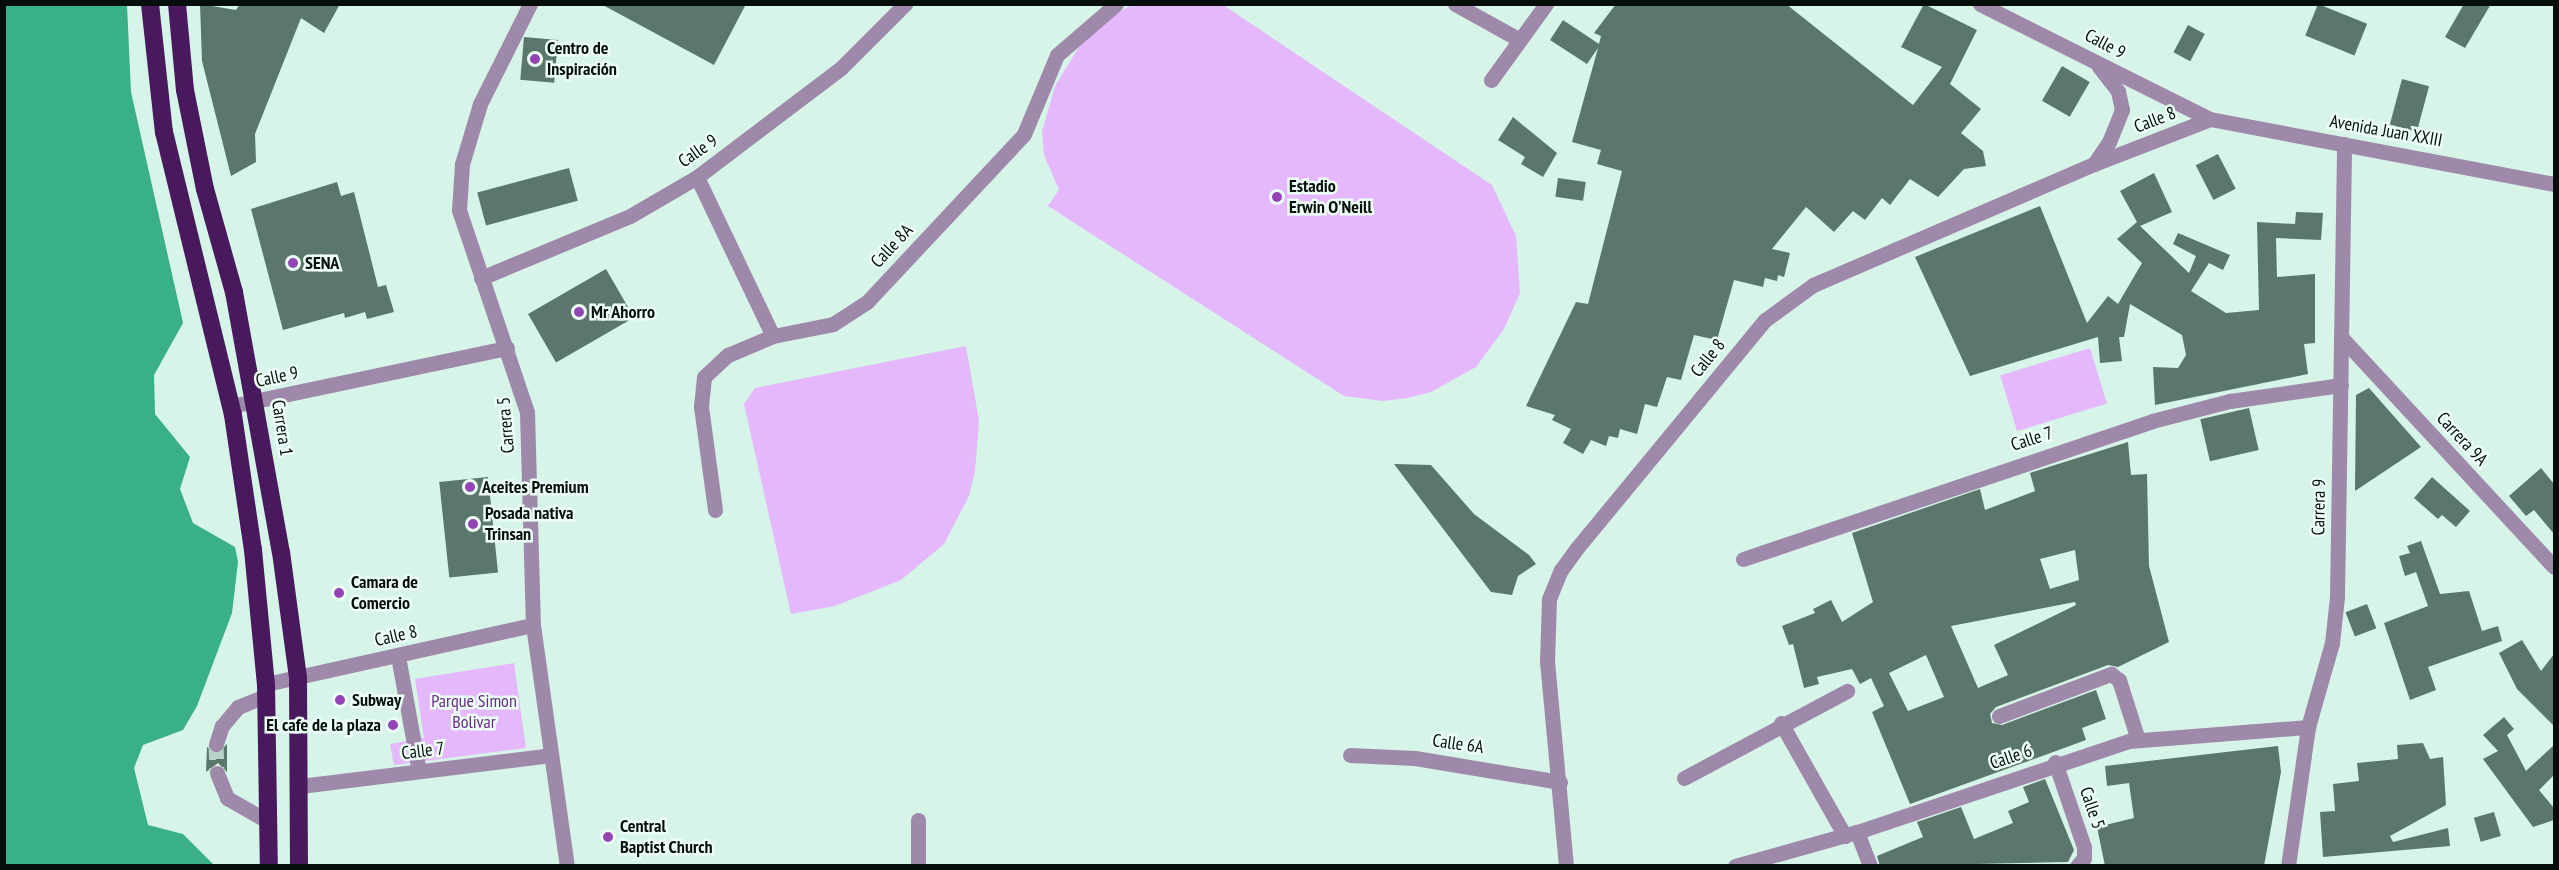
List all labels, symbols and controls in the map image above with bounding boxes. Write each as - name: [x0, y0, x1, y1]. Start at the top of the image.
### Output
- street label: Calle 9: [2081, 24, 2129, 64]
- place label: Centro de Inspiración: [547, 38, 617, 80]
- marker: Centro de Inspiración: [528, 52, 542, 66]
- street label: Calle 8: [2131, 102, 2179, 138]
- street label: Avenida Juan XXIII: [2328, 110, 2444, 152]
- street label: Calle 9: [674, 130, 722, 172]
- place label: Estadio Erwin O'Neill: [1289, 176, 1372, 219]
- marker: Estadio Erwin O'Neill: [1270, 190, 1284, 204]
- street label: Calle 8A: [867, 220, 917, 272]
- place label: SENA: [305, 252, 339, 274]
- marker: SENA: [286, 256, 300, 270]
- place label: Mr Ahorro: [591, 301, 656, 323]
- marker: Mr Ahorro: [572, 305, 586, 319]
- street label: Calle 8: [1686, 335, 1730, 381]
- street label: Calle 9: [254, 362, 300, 392]
- street label: Carrera 5: [493, 396, 519, 454]
- street label: Carrera 1: [267, 398, 297, 458]
- street label: Carrera 9A: [2432, 408, 2492, 470]
- street label: Calle 7: [2008, 422, 2056, 456]
- place label: Aceites Premium: [482, 476, 589, 498]
- street label: Carrera 9: [2308, 479, 2330, 535]
- marker: Aceites Premium: [463, 480, 477, 494]
- place label: Posada nativa Trinsan: [485, 503, 573, 546]
- marker: Posada nativa Trinsan: [466, 517, 480, 531]
- place label: Camara de Comercio: [351, 572, 418, 614]
- marker: Camara de Comercio: [332, 586, 346, 600]
- street label: Calle 8: [373, 621, 419, 651]
- place label: Subway: [352, 689, 401, 711]
- park label: Parque Simon Bolivar: [431, 691, 517, 734]
- marker: Subway: [333, 693, 347, 707]
- place label: El cafe de la plaza: [266, 714, 381, 736]
- marker: El cafe de la plaza: [386, 718, 400, 732]
- street label: Calle 6A: [1431, 730, 1485, 758]
- street label: Calle 7: [400, 738, 446, 764]
- street label: Calle 6: [1987, 740, 2035, 774]
- street label: Calle 5: [2075, 784, 2109, 832]
- place label: Central Baptist Church: [620, 816, 713, 858]
- marker: Central Baptist Church: [601, 830, 615, 844]

